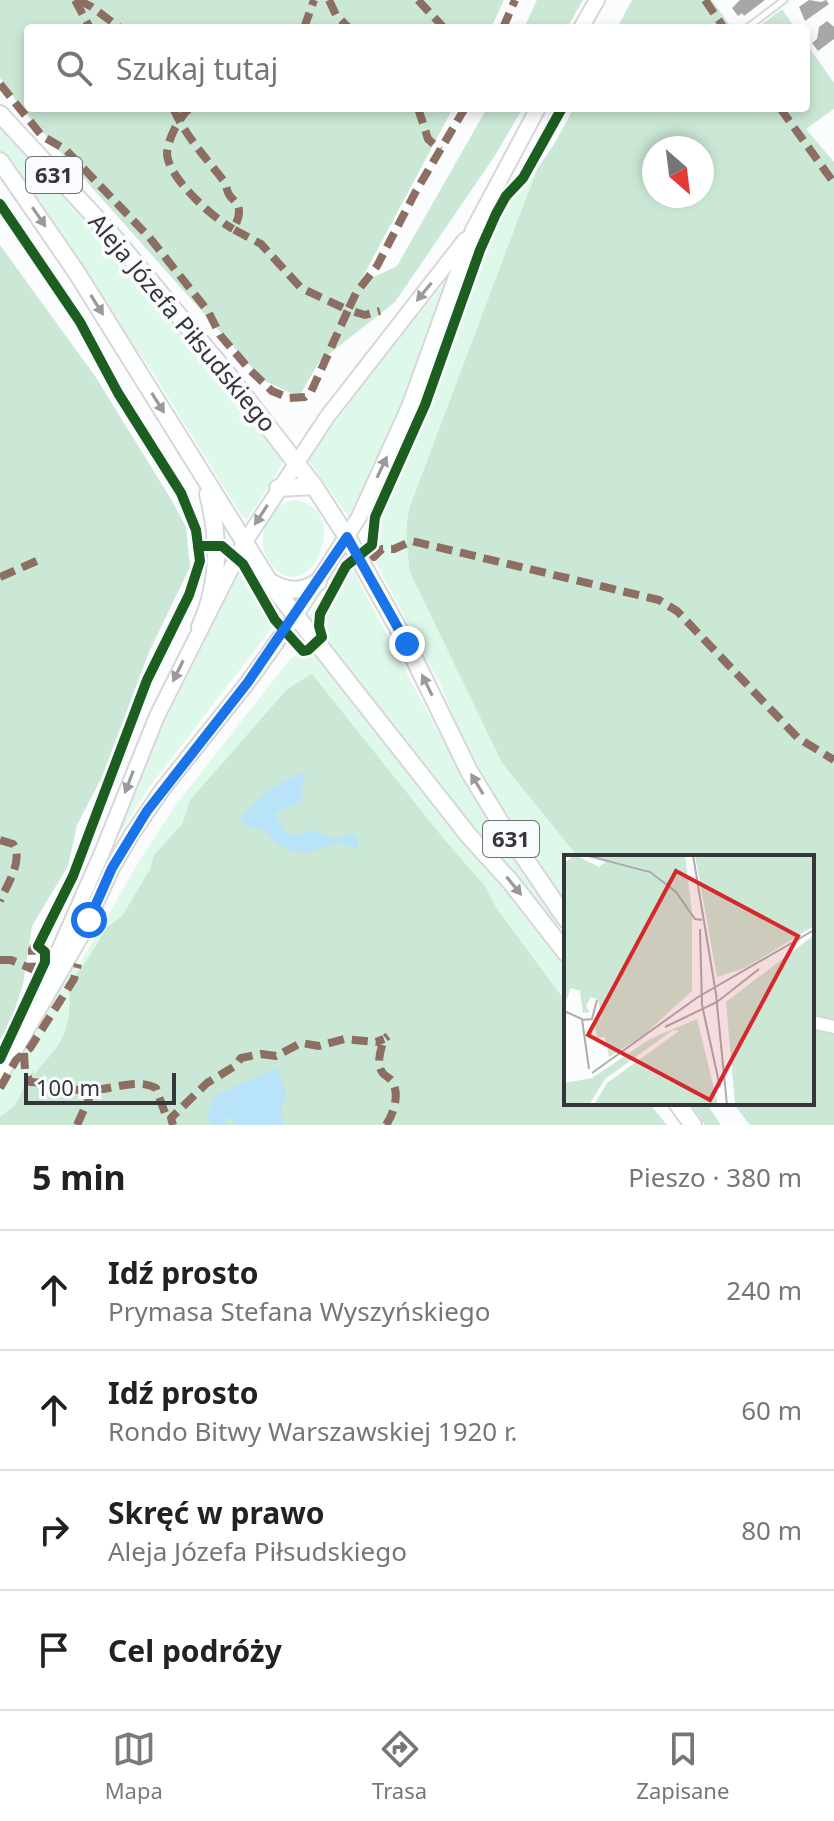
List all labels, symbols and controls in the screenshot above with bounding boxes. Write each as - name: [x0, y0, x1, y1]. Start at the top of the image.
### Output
- search box: [24, 24, 810, 112]
- icon: search: [52, 46, 96, 90]
- text: Szukaj tutaj: [116, 48, 278, 89]
- north arrow: [642, 136, 714, 208]
- road number: 631: [26, 157, 82, 193]
- one-way arrow: [31, 206, 46, 227]
- street label: Aleja Józefa Piłsudskiego: [82, 206, 284, 438]
- one-way arrow: [416, 281, 433, 301]
- one-way arrow: [89, 294, 104, 315]
- one-way arrow: [150, 392, 165, 413]
- one-way arrow: [375, 455, 389, 479]
- one-way arrow: [254, 505, 269, 526]
- route end: [389, 626, 425, 662]
- one-way arrow: [171, 660, 185, 683]
- one-way arrow: [420, 673, 434, 696]
- one-way arrow: [122, 770, 135, 794]
- one-way arrow: [470, 773, 484, 795]
- road number: 631: [483, 821, 539, 857]
- inset map: [564, 855, 814, 1105]
- one-way arrow: [505, 876, 522, 896]
- route start: [71, 902, 107, 938]
- scale bar: [24, 1069, 176, 1105]
- text: 100 m: [36, 1072, 100, 1102]
- text: 5 min: [32, 1154, 126, 1200]
- text: Pieszo · 380 m: [628, 1159, 802, 1195]
- text: Idź prosto: [108, 1252, 259, 1293]
- icon: ahead: [32, 1268, 76, 1312]
- text: 240 m: [726, 1272, 802, 1308]
- text: Prymasa Stefana Wyszyńskiego: [108, 1293, 491, 1329]
- text: Idź prosto: [108, 1372, 259, 1413]
- icon: ahead: [32, 1388, 76, 1432]
- text: 60 m: [741, 1392, 802, 1428]
- text: Rondo Bitwy Warszawskiej 1920 r.: [108, 1413, 518, 1449]
- text: Skręć w prawo: [108, 1492, 325, 1533]
- icon: right: [32, 1508, 76, 1552]
- text: 80 m: [741, 1512, 802, 1548]
- text: Aleja Józefa Piłsudskiego: [108, 1533, 407, 1569]
- icon: arrive: [32, 1628, 76, 1672]
- text: Cel podróży: [108, 1630, 282, 1671]
- tab: Mapa: [105, 1727, 163, 1805]
- tab: Trasa: [372, 1727, 427, 1805]
- tab: Zapisane: [636, 1727, 729, 1805]

